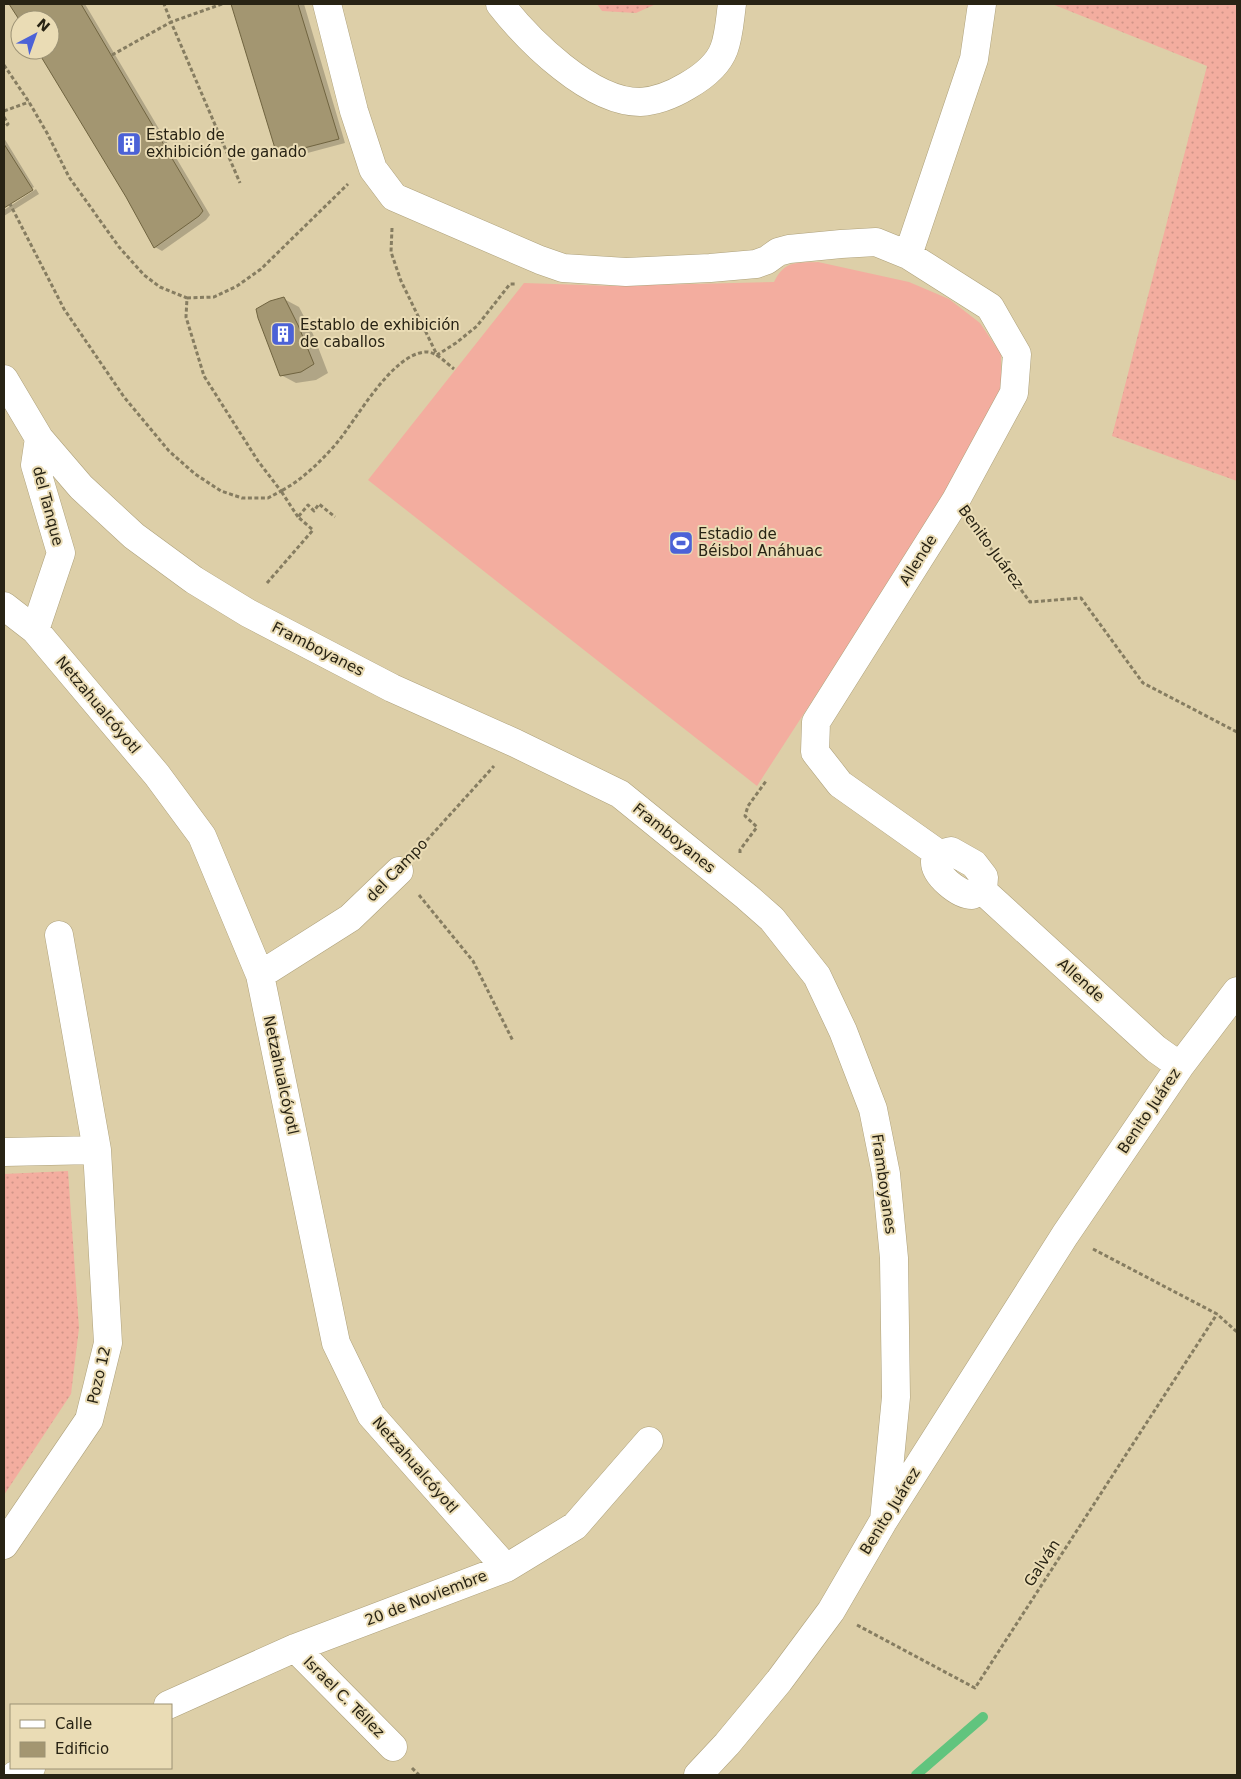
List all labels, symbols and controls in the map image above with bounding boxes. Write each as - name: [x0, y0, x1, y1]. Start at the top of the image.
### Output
- north arrow: [10, 10, 60, 60]
- text: N: [34, 15, 53, 35]
- place label: Establo de exhibición de ganado: [146, 126, 307, 161]
- building icon: Establo de exhibición de ganado: [116, 131, 142, 157]
- place label: Establo de exhibición de caballos: [300, 316, 460, 351]
- building icon: Establo de exhibición de caballos: [270, 321, 296, 347]
- street label: del Tanque: [29, 464, 67, 548]
- street label: Benito Juárez: [955, 502, 1027, 592]
- place label: Estadio de Béisbol Anáhuac: [698, 525, 823, 560]
- sports icon: Estadio de Béisbol Anáhuac: [668, 530, 694, 556]
- street label: Allende: [896, 531, 940, 589]
- street label: Framboyanes: [269, 618, 367, 680]
- street label: Netzahualcóyotl: [52, 653, 144, 757]
- street label: Framboyanes: [629, 799, 719, 877]
- street label: del Campo: [363, 835, 431, 905]
- street label: Allende: [1054, 955, 1108, 1005]
- street label: Netzahualcóyotl: [260, 1014, 302, 1136]
- street label: Benito Juárez: [1114, 1065, 1184, 1157]
- street label: Framboyanes: [868, 1133, 900, 1235]
- street label: Pozo 12: [84, 1344, 114, 1406]
- street label: Netzahualcóyotl: [368, 1413, 462, 1517]
- street label: Benito Juárez: [856, 1464, 924, 1558]
- street label: Galván: [1020, 1536, 1064, 1590]
- street label: 20 de Noviembre: [362, 1566, 490, 1630]
- street label: Israel C. Téllez: [300, 1653, 388, 1741]
- legend: [10, 1704, 172, 1769]
- text: Calle: [55, 1715, 92, 1733]
- text: Edificio: [55, 1740, 109, 1758]

